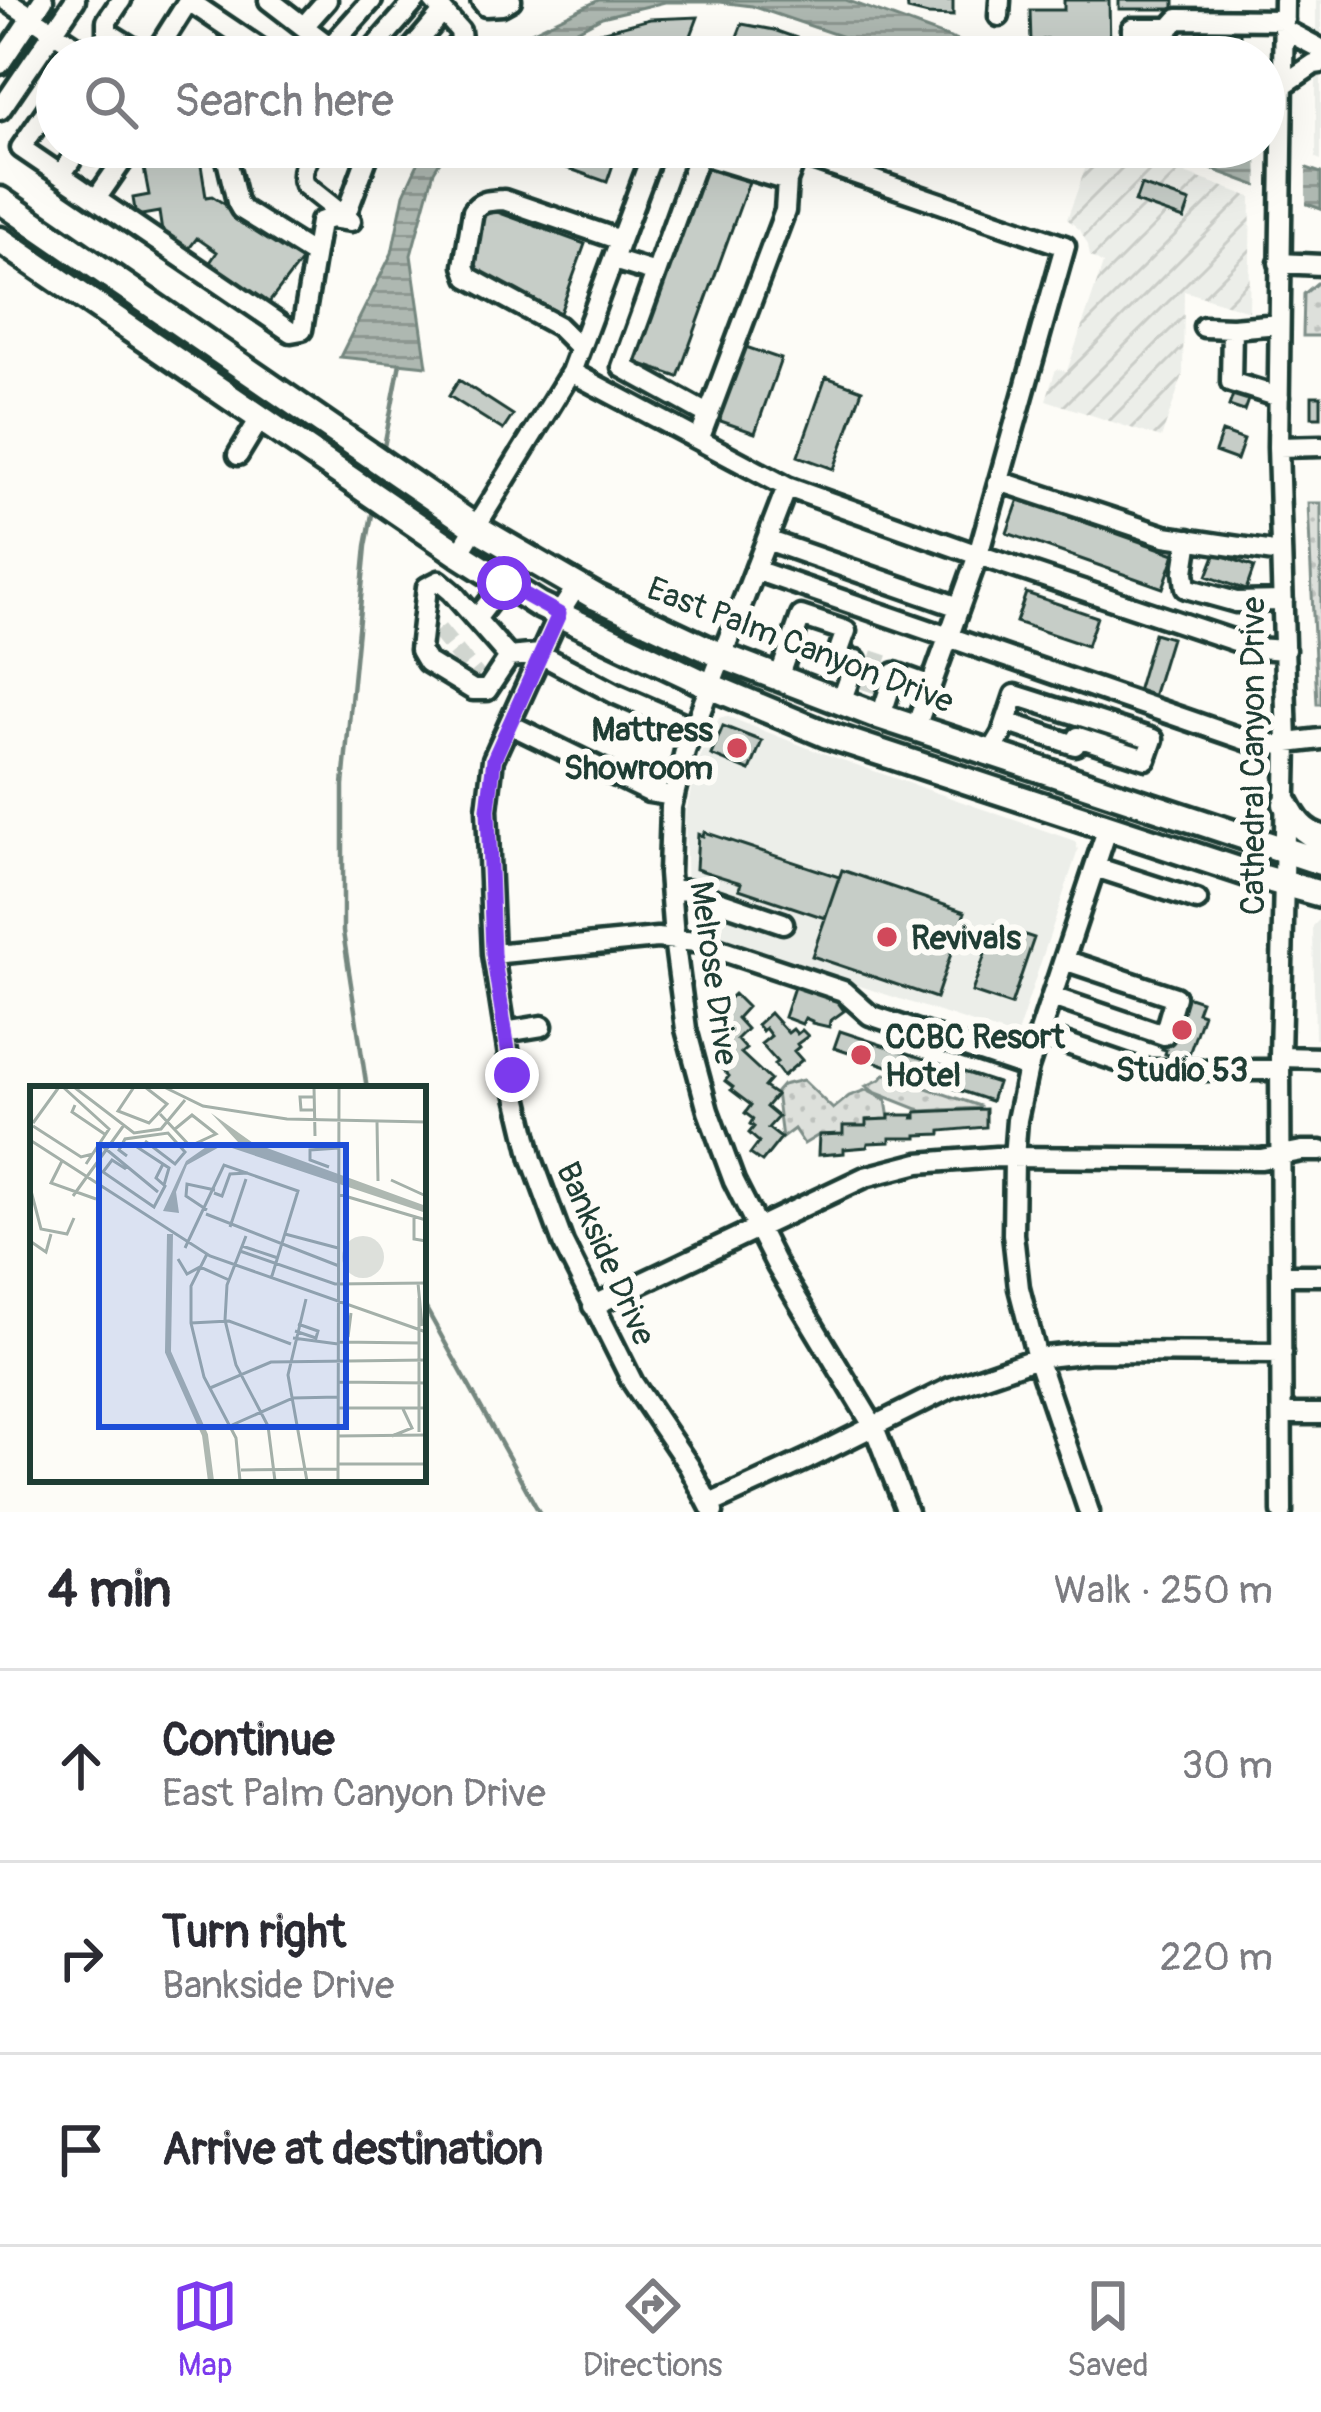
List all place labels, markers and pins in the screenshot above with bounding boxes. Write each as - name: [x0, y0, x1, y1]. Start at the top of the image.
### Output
- place label: Mattress Showroom: [564, 710, 713, 789]
- marker: Mattress Showroom: [724, 735, 750, 761]
- place label: Revivals: [911, 918, 1021, 959]
- marker: Revivals: [874, 924, 900, 950]
- place label: CCBC Resort Hotel: [885, 1017, 1066, 1096]
- marker: Studio 53: [1169, 1017, 1195, 1043]
- marker: CCBC Resort Hotel: [848, 1042, 874, 1068]
- place label: Studio 53: [1116, 1050, 1248, 1091]

